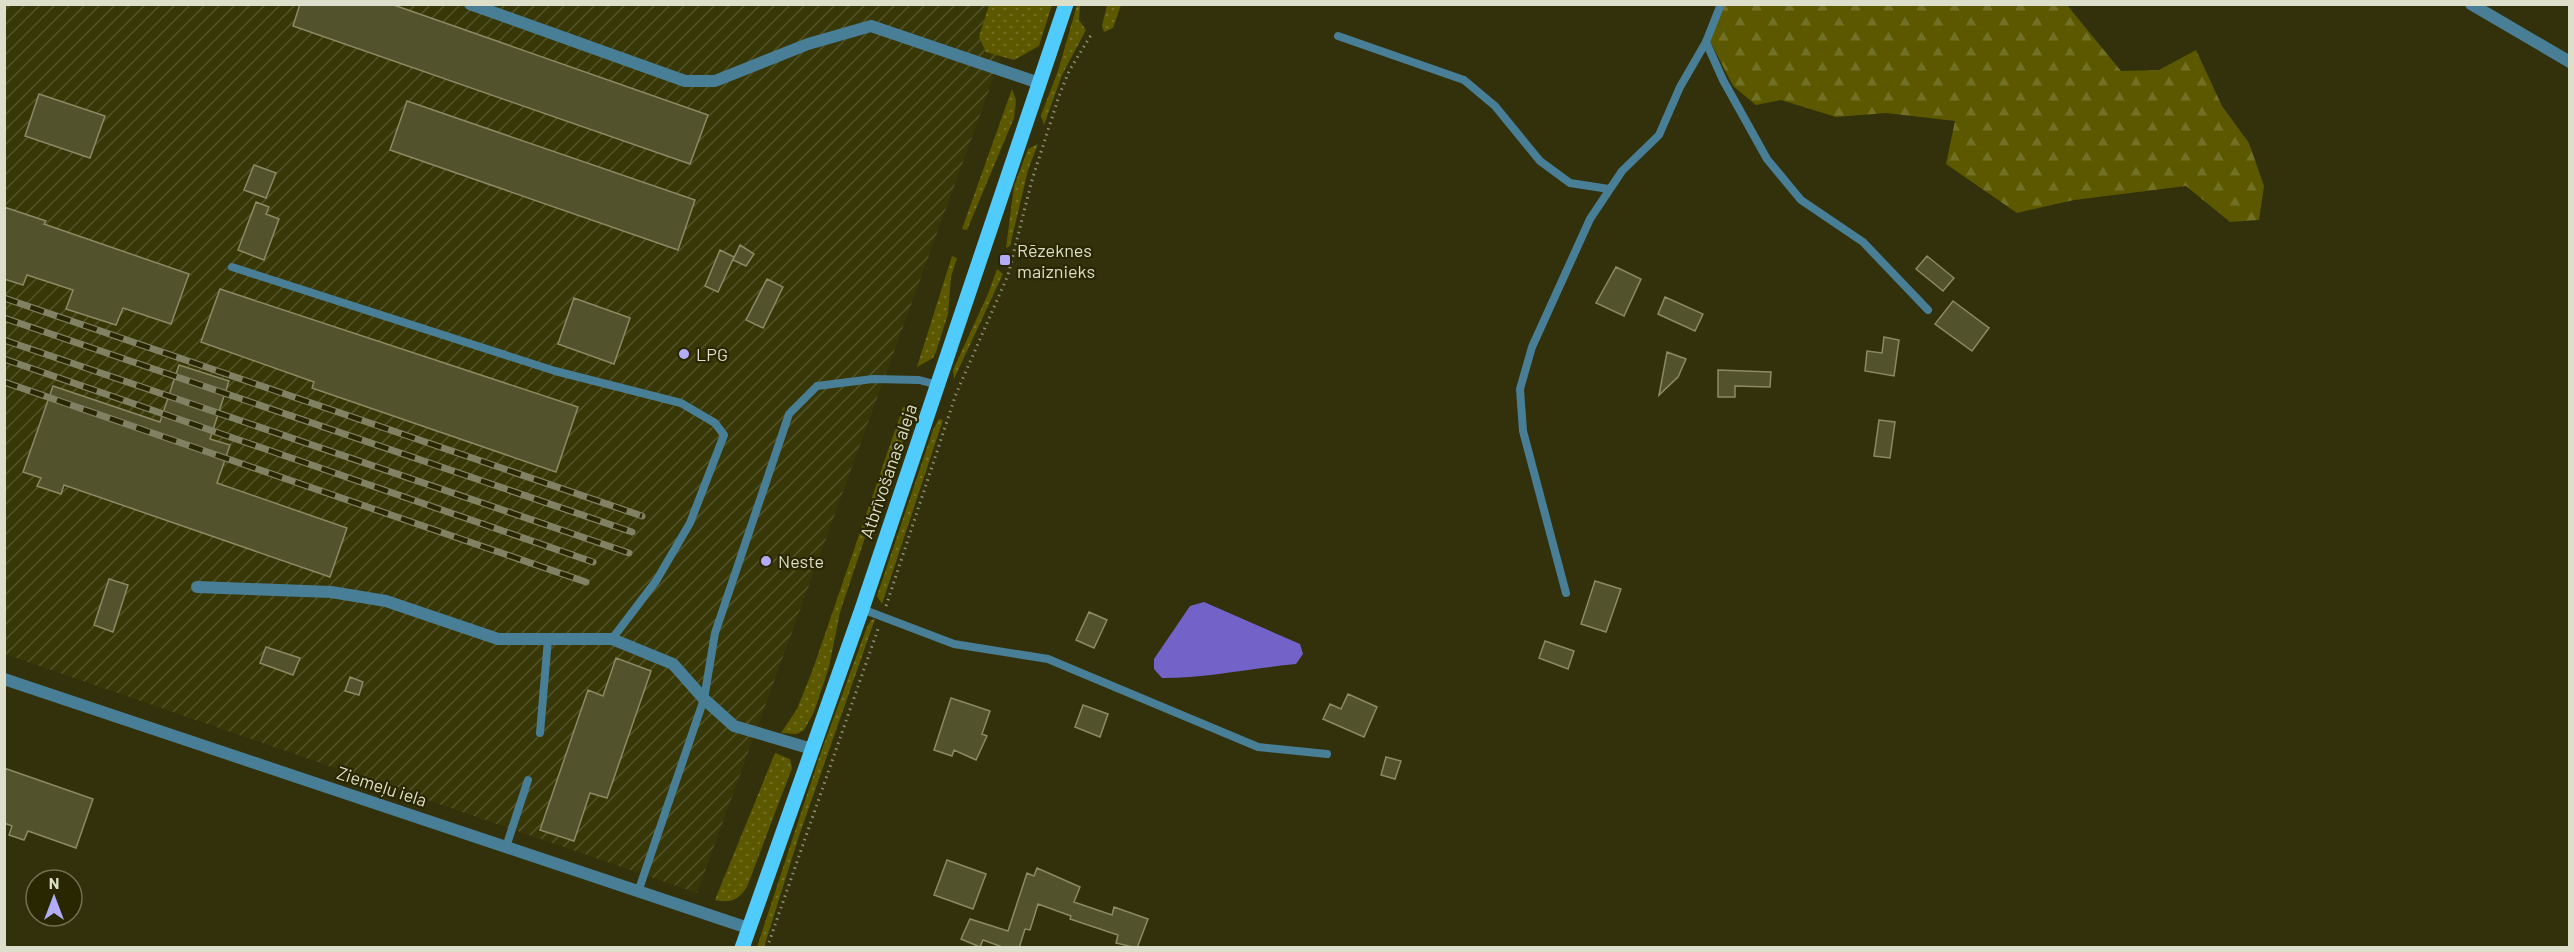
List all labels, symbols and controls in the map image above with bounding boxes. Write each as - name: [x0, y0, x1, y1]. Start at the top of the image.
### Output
- place label: Rēzeknes maiznieks: [1017, 239, 1095, 282]
- marker: Rēzeknes maiznieks: [998, 253, 1012, 267]
- place label: LPG: [696, 343, 728, 365]
- marker: LPG: [677, 347, 691, 361]
- street label: Atbrīvošanas aleja: [855, 401, 921, 541]
- place label: Neste: [778, 550, 824, 572]
- marker: Neste: [759, 554, 773, 568]
- street label: Ziemeļu iela: [334, 761, 430, 811]
- north arrow: [24, 868, 84, 928]
- text: N: [49, 873, 59, 892]

